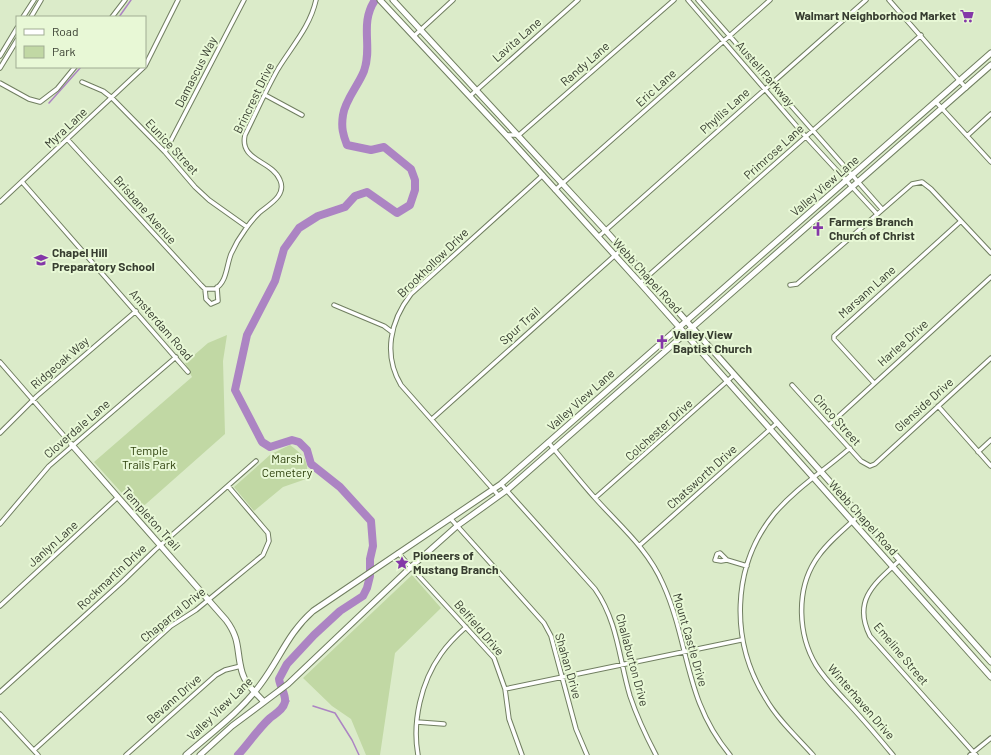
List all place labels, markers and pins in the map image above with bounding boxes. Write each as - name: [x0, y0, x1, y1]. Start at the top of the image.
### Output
- place label: Walmart Neighborhood Market: [795, 8, 956, 22]
- supermarket icon: Walmart Neighborhood Market: [959, 8, 975, 24]
- place label: Farmers Branch Church of Christ: [829, 214, 915, 242]
- church icon: Farmers Branch Church of Christ: [810, 221, 826, 237]
- place label: Chapel Hill Preparatory School: [52, 245, 155, 273]
- school or university icon: Chapel Hill Preparatory School: [33, 252, 49, 268]
- place label: Valley View Baptist Church: [673, 327, 752, 355]
- church icon: Valley View Baptist Church: [654, 334, 670, 350]
- place label: Pioneers of Mustang Branch: [413, 548, 499, 576]
- place icon: Pioneers of Mustang Branch: [394, 555, 410, 571]

